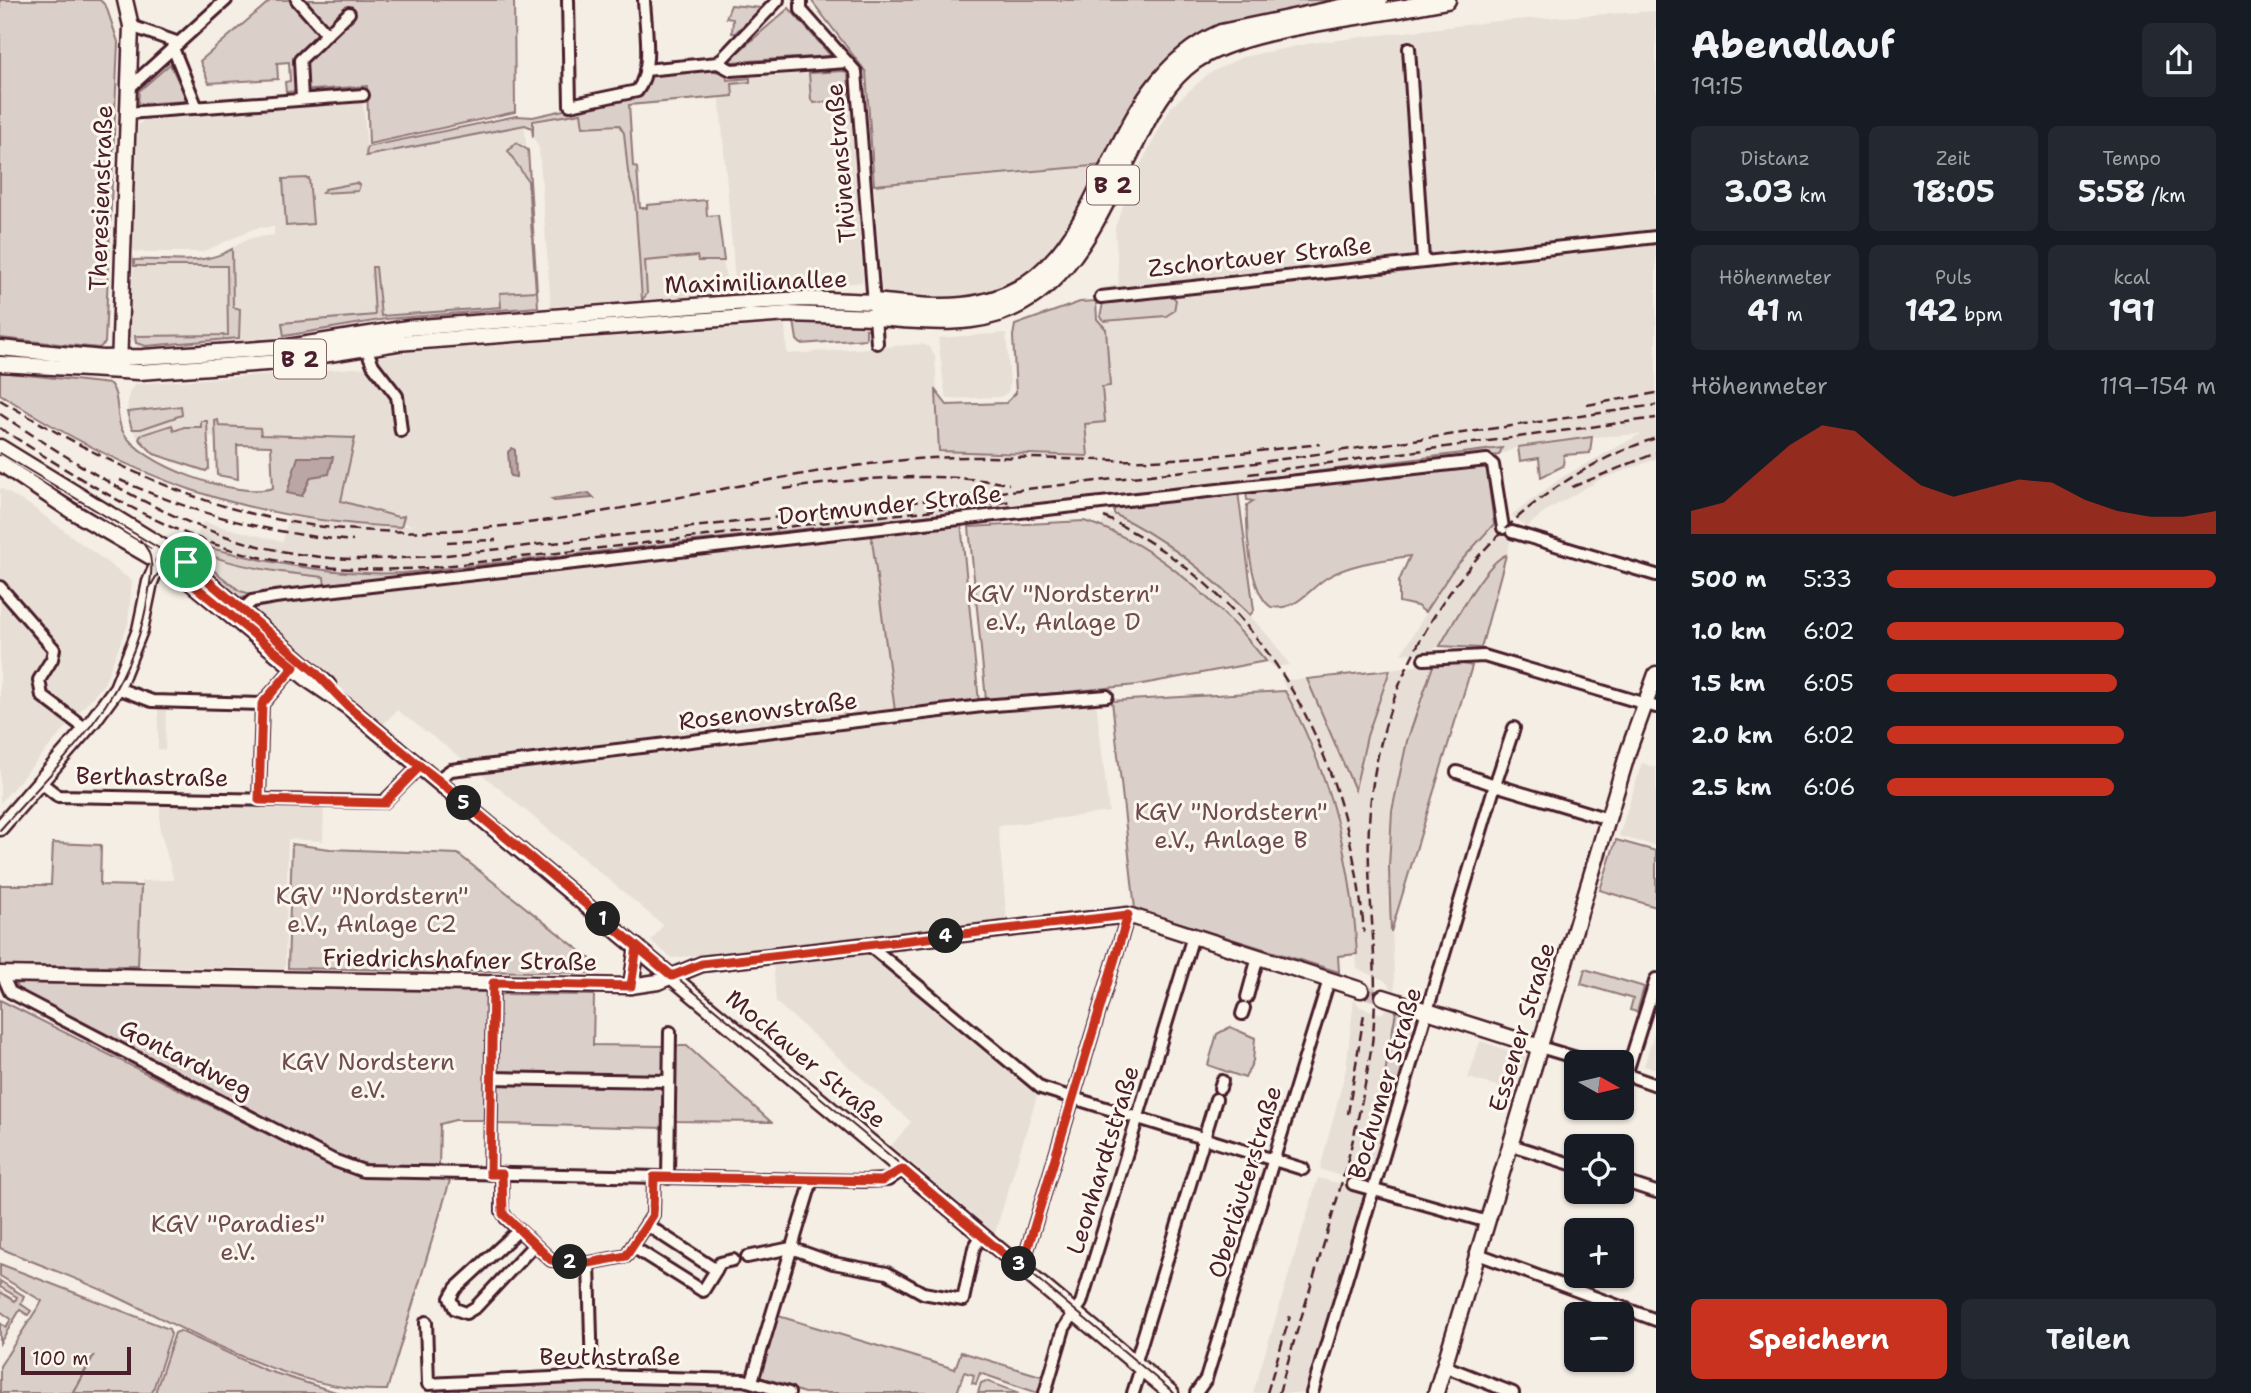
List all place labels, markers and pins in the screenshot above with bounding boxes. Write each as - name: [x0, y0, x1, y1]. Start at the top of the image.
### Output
- pin: [156, 532, 216, 592]
- pin: 5: [447, 786, 482, 820]
- pin: 1: [586, 902, 620, 936]
- pin: 4: [928, 918, 964, 954]
- pin: 2: [552, 1244, 588, 1280]
- pin: 3: [1002, 1246, 1036, 1282]

